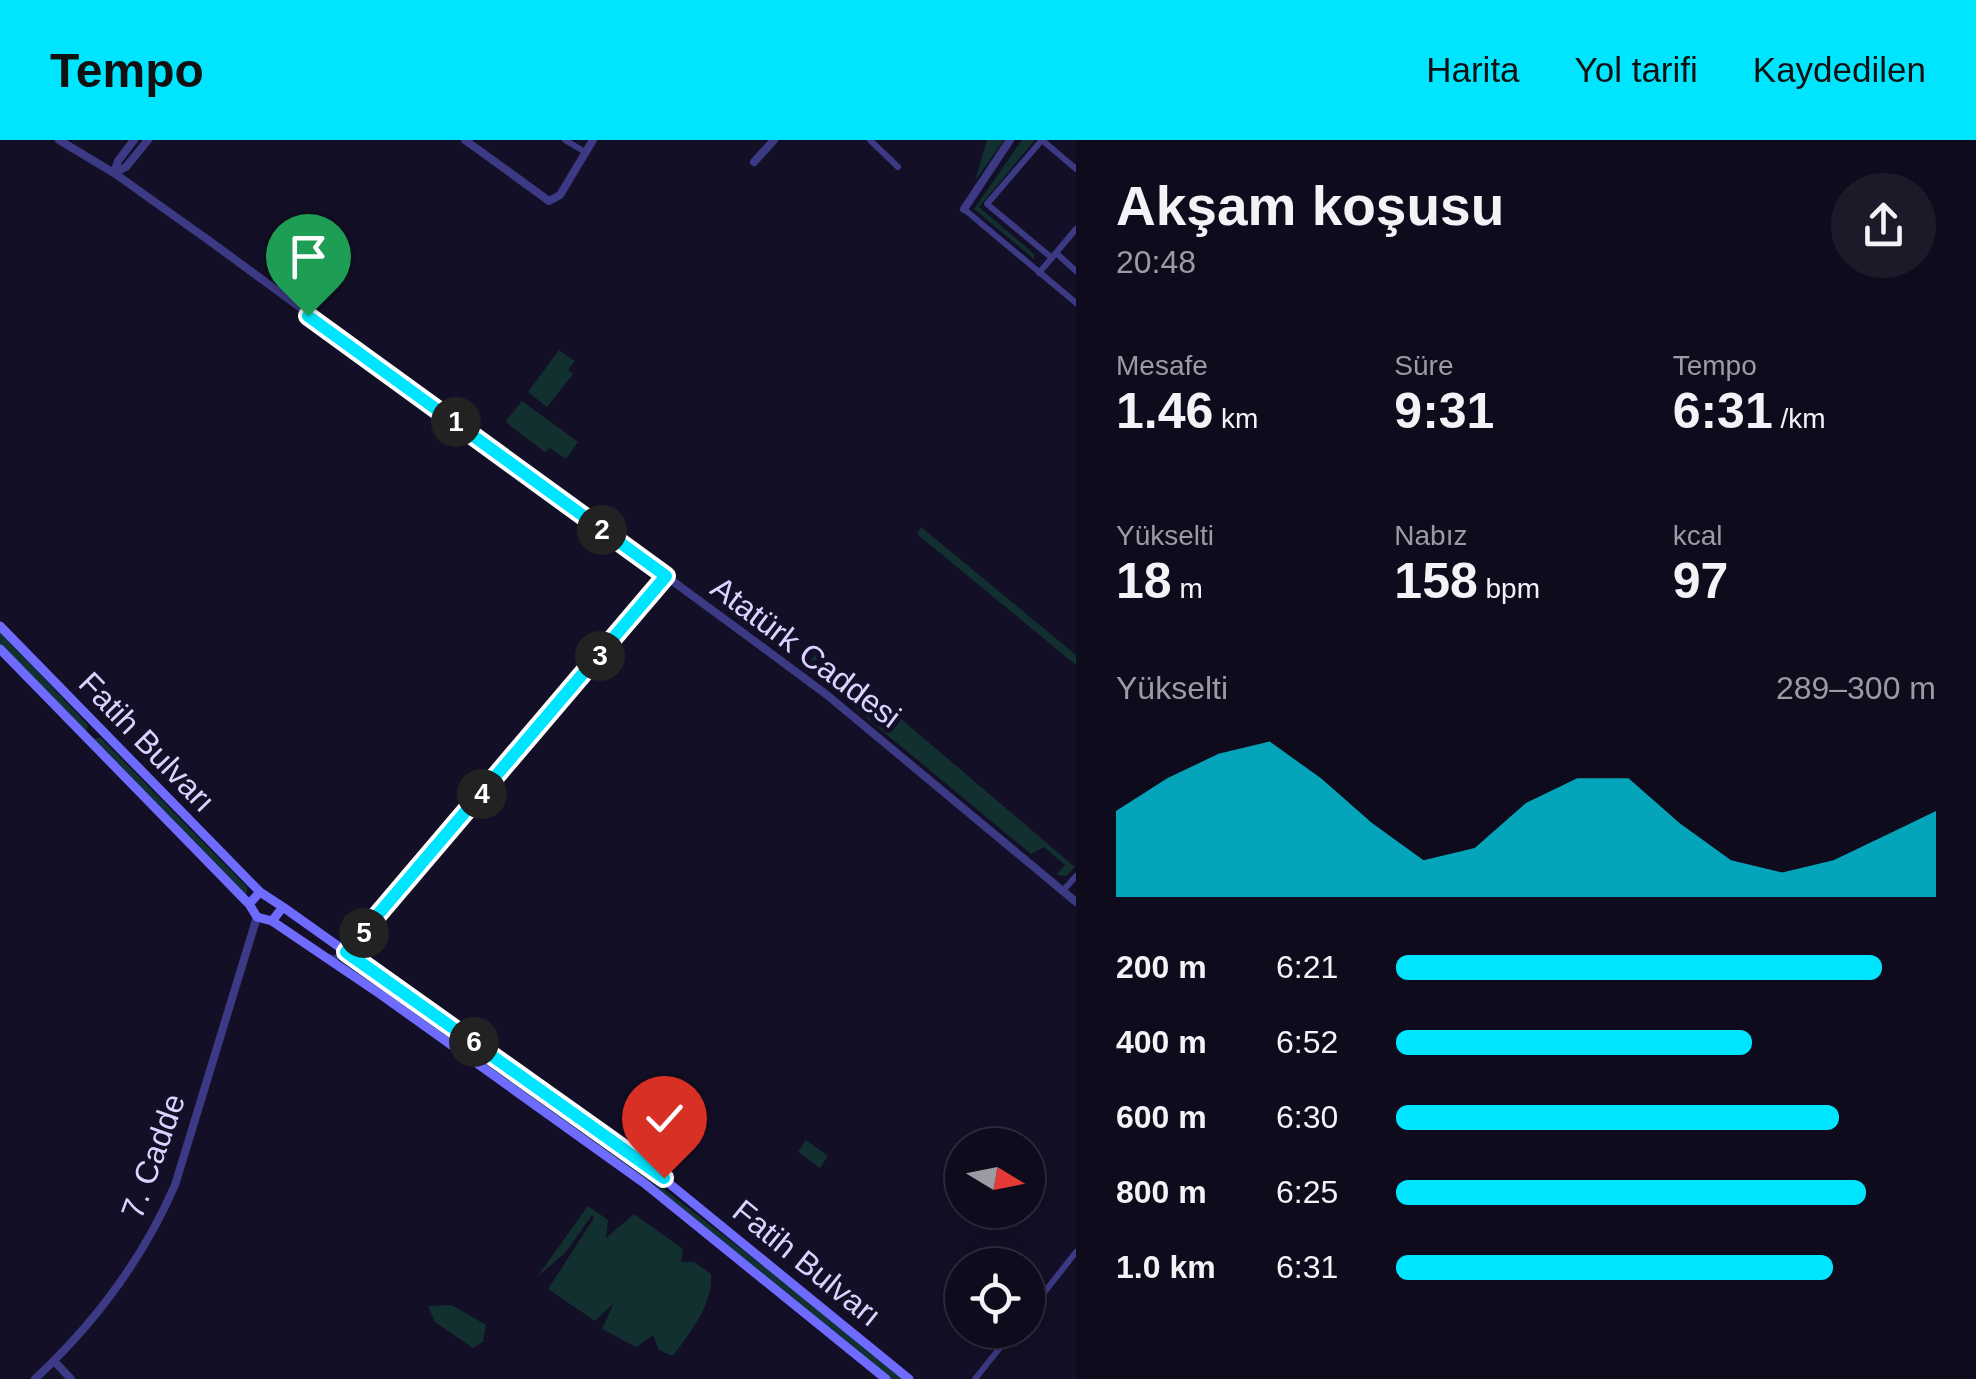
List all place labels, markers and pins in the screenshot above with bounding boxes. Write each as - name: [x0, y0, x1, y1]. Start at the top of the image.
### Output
- pin: [266, 214, 351, 317]
- pin: 1: [431, 397, 481, 447]
- pin: 2: [577, 505, 627, 555]
- pin: 3: [575, 631, 625, 681]
- pin: 4: [457, 769, 507, 819]
- pin: 5: [339, 908, 389, 958]
- pin: 6: [449, 1017, 499, 1067]
- pin: [622, 1076, 707, 1179]

